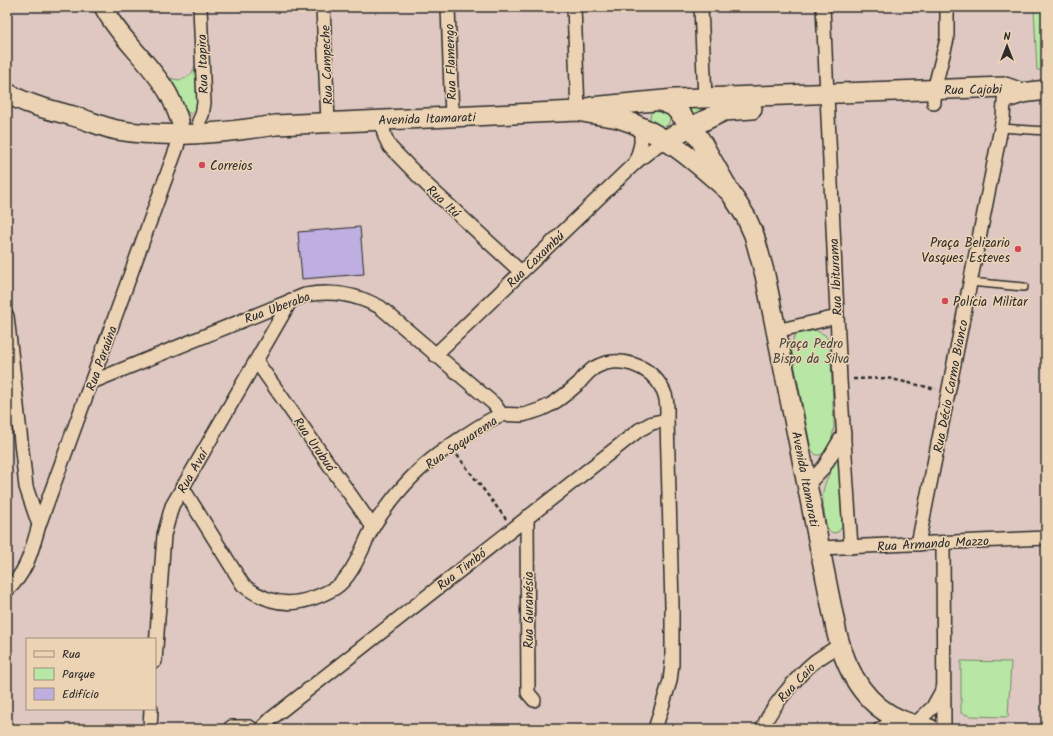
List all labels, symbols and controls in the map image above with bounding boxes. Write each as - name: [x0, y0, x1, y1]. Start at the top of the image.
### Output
- street label: Rua Flamengo: [440, 23, 463, 101]
- street label: Rua Campeche: [316, 24, 339, 105]
- north arrow: [987, 26, 1027, 66]
- text: N: [1004, 28, 1011, 46]
- street label: Rua Itapira: [192, 34, 215, 94]
- street label: Rua Cajobi: [944, 79, 1003, 102]
- street label: Avenida Itamarati: [378, 107, 477, 132]
- place label: Correios: [210, 156, 253, 177]
- marker: Correios: [197, 160, 207, 170]
- street label: Rua Itú: [421, 181, 465, 224]
- street label: Rua Caxambú: [502, 226, 571, 293]
- place label: Praça Belizario Vasques Esteves: [922, 233, 1010, 269]
- street label: Rua Ibiturama: [824, 238, 849, 316]
- marker: Praça Belizario Vasques Esteves: [1013, 244, 1023, 254]
- street label: Rua Uberaba: [242, 287, 313, 330]
- place label: Polícia Militar: [953, 292, 1028, 313]
- marker: Polícia Militar: [940, 296, 950, 306]
- street label: Rua Décio Carmo Bianco: [928, 318, 975, 455]
- street label: Rua Paraúna: [81, 323, 124, 394]
- park label: Praça Pedro Bispo da Silva: [773, 334, 849, 370]
- street label: Rua Saquarema: [421, 411, 502, 475]
- street label: Rua Urubuá: [287, 413, 341, 478]
- street label: Avenida Itamarati: [785, 430, 824, 530]
- street label: Rua Avaí: [172, 444, 215, 498]
- street label: Rua Armando Mazzo: [877, 531, 990, 558]
- street label: Rua Timbó: [433, 543, 492, 596]
- street label: Rua Guranésia: [519, 571, 540, 649]
- legend: [26, 638, 156, 710]
- text: Rua: [62, 645, 81, 664]
- street label: Rua Caio: [773, 658, 821, 708]
- text: Parque: [62, 665, 96, 684]
- text: Edifício: [62, 685, 99, 704]

